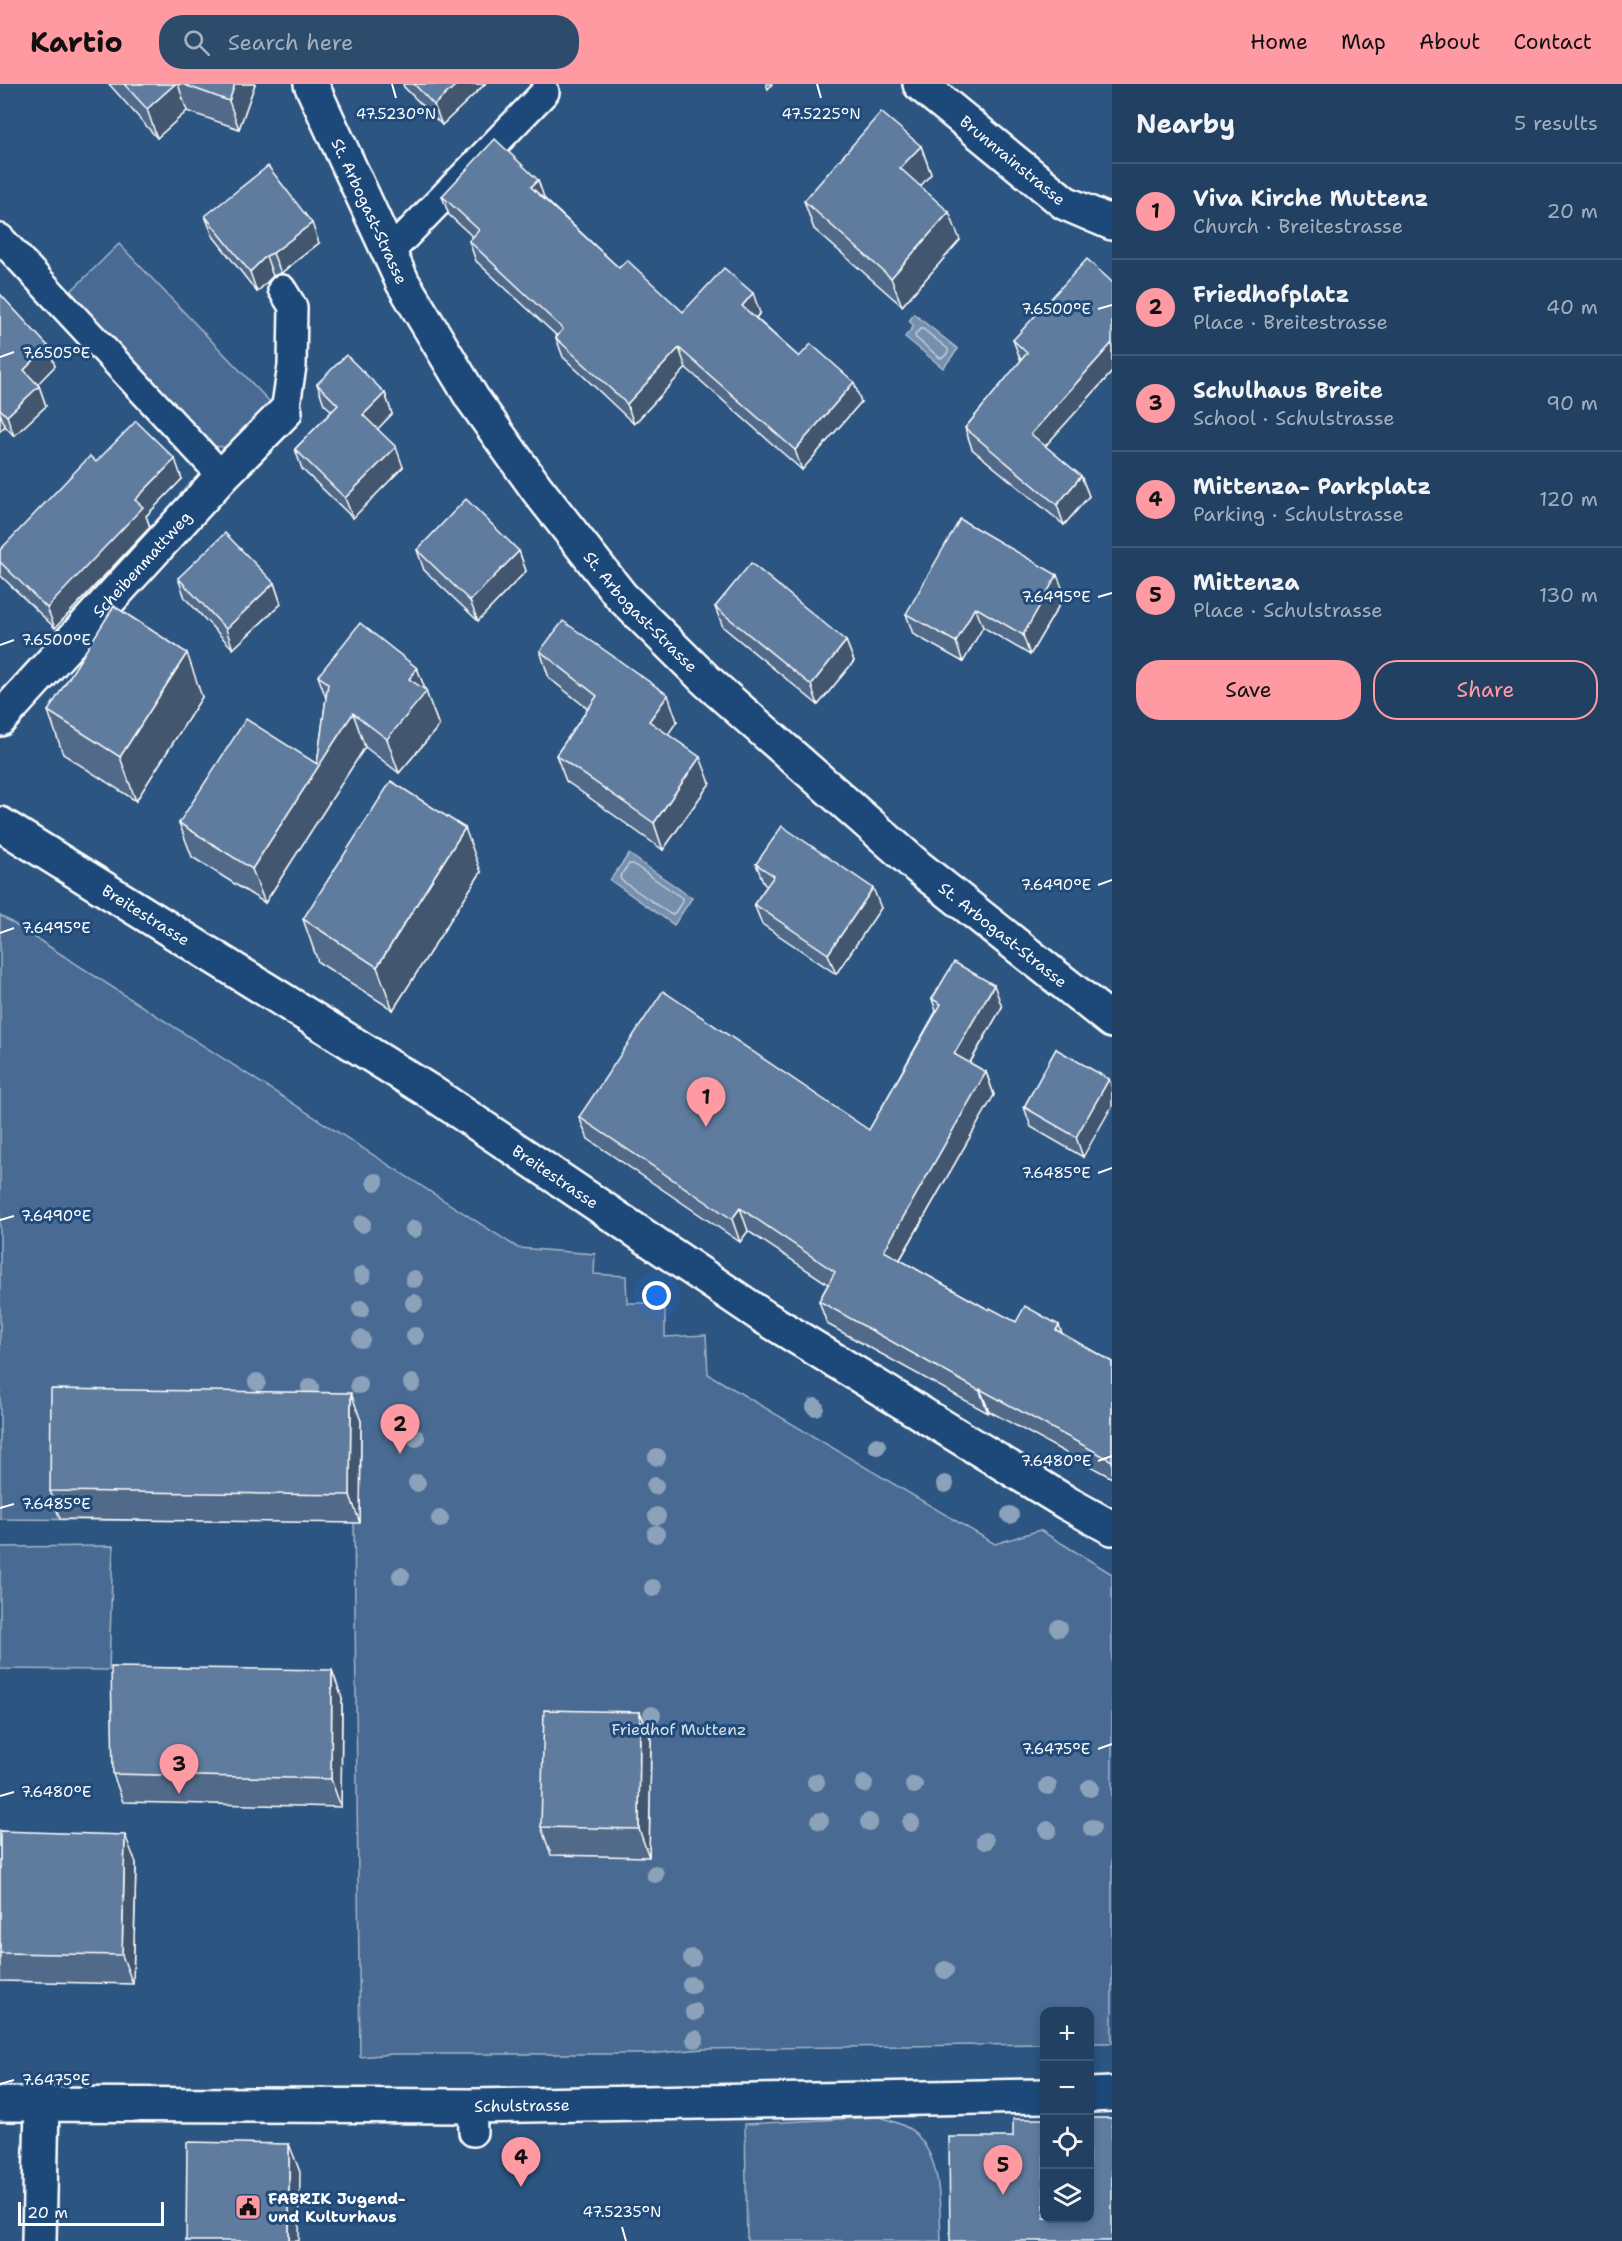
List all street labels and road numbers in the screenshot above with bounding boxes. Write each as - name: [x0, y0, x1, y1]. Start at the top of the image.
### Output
- street label: Brunnrainstrasse: [955, 111, 1070, 210]
- street label: St. Arbogast-Strasse: [327, 135, 412, 288]
- street label: Scheibenmattweg: [88, 507, 196, 622]
- street label: St. Arbogast-Strasse: [579, 547, 702, 677]
- street label: St. Arbogast-Strasse: [934, 877, 1071, 992]
- street label: Breitestrasse: [98, 880, 194, 951]
- street label: Breitestrasse: [508, 1140, 603, 1213]
- street label: Schulstrasse: [474, 2094, 570, 2117]

